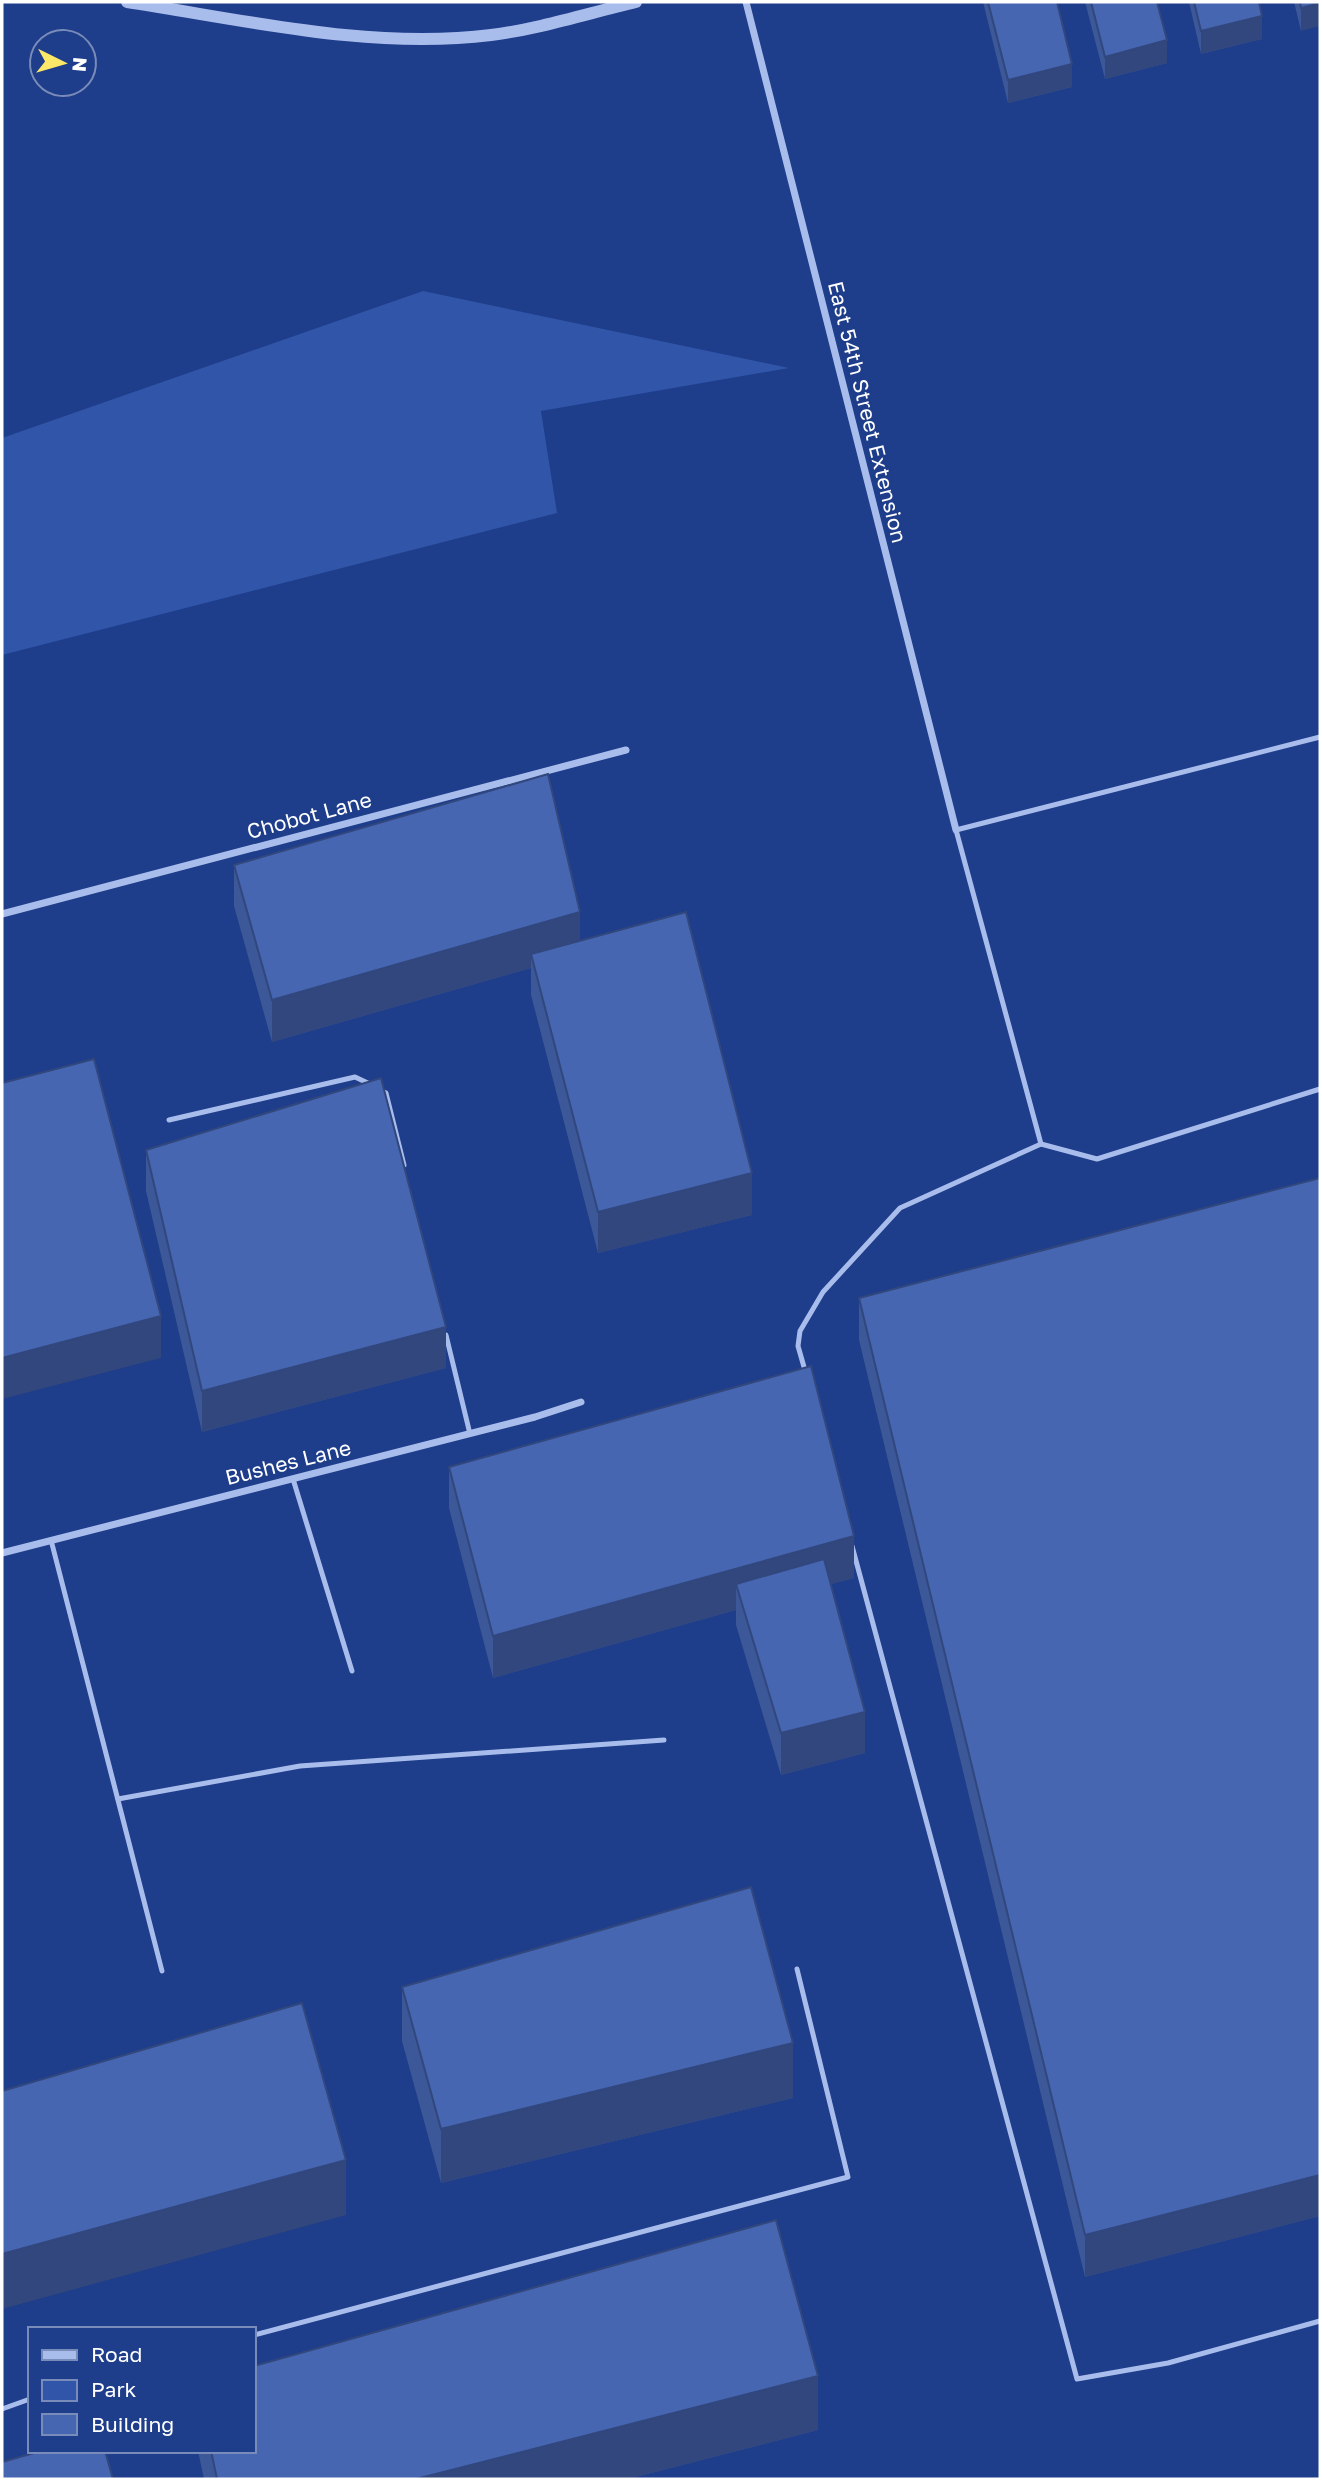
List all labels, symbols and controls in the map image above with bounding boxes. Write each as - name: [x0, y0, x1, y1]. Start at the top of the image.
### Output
- north arrow: [28, 28, 98, 98]
- text: N: [68, 56, 93, 73]
- street label: East 54th Street Extension: [823, 278, 913, 546]
- street label: Chobot Lane: [244, 786, 374, 844]
- street label: Bushes Lane: [222, 1434, 354, 1490]
- legend: [28, 2327, 256, 2453]
- text: Road: [91, 2341, 142, 2367]
- text: Park: [91, 2376, 137, 2402]
- text: Building: [91, 2411, 174, 2437]

